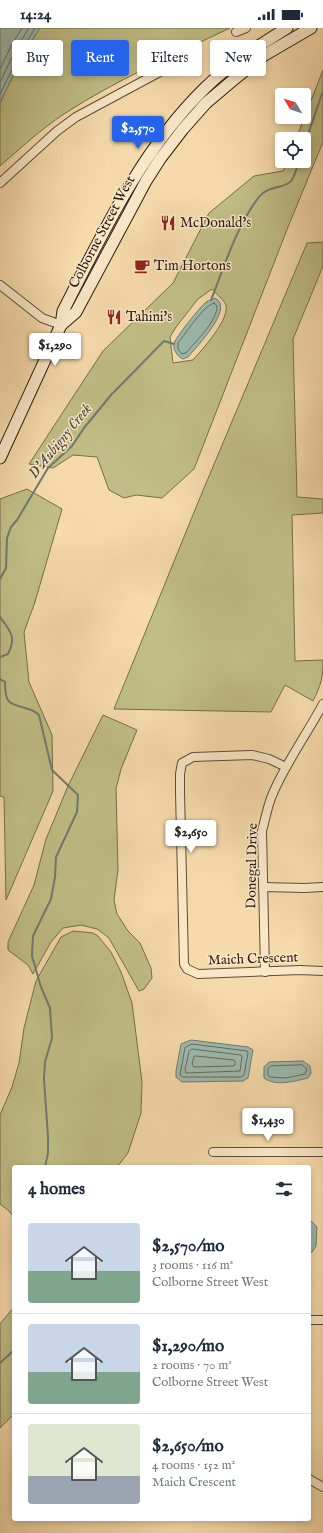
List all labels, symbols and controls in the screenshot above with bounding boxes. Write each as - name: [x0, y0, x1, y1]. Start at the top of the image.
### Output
- text: 14:24: [20, 5, 51, 24]
- chip: Buy: [12, 40, 63, 76]
- chip: Rent: [71, 40, 129, 76]
- chip: Filters: [137, 40, 202, 76]
- chip: New: [210, 40, 266, 76]
- north arrow: [275, 88, 311, 124]
- map controls: [275, 88, 311, 168]
- pin: $2,570: [105, 116, 171, 150]
- text: $2,570: [121, 120, 155, 137]
- button: locate: [275, 132, 311, 168]
- street label: Colborne Street West: [65, 172, 139, 291]
- restaurant icon: McDonald's: [159, 214, 177, 232]
- place label: McDonald's: [180, 214, 251, 232]
- cafe icon: Tim Hortons: [133, 257, 151, 275]
- place label: Tim Hortons: [154, 257, 231, 275]
- restaurant icon: Tahini's: [105, 308, 123, 326]
- place label: Tahini's: [126, 308, 172, 326]
- pin: $1,290: [22, 333, 88, 367]
- text: $1,290: [38, 337, 72, 354]
- water label: D'Aubigny Creek: [24, 400, 97, 483]
- pin: $2,650: [158, 820, 224, 854]
- street label: Donegal Drive: [242, 822, 262, 909]
- text: $2,650: [174, 824, 208, 841]
- street label: Maich Crescent: [207, 948, 299, 970]
- pin: $1,430: [235, 1108, 301, 1142]
- text: $1,430: [251, 1112, 285, 1129]
- icon: filters: [273, 1178, 295, 1200]
- text: 4 homes: [28, 1179, 85, 1200]
- text: $2,570/mo: [152, 1236, 224, 1257]
- icon: home: [60, 1239, 108, 1287]
- text: 3 rooms · 116 m²: [152, 1257, 233, 1274]
- text: Colborne Street West: [152, 1274, 268, 1291]
- text: $1,290/mo: [152, 1336, 224, 1357]
- icon: home: [60, 1340, 108, 1388]
- text: 2 rooms · 70 m²: [152, 1357, 232, 1374]
- text: Colborne Street West: [152, 1374, 268, 1391]
- text: $2,650/mo: [152, 1436, 224, 1457]
- icon: home: [60, 1440, 108, 1488]
- text: 4 rooms · 152 m²: [152, 1457, 235, 1474]
- text: Maich Crescent: [152, 1474, 236, 1491]

